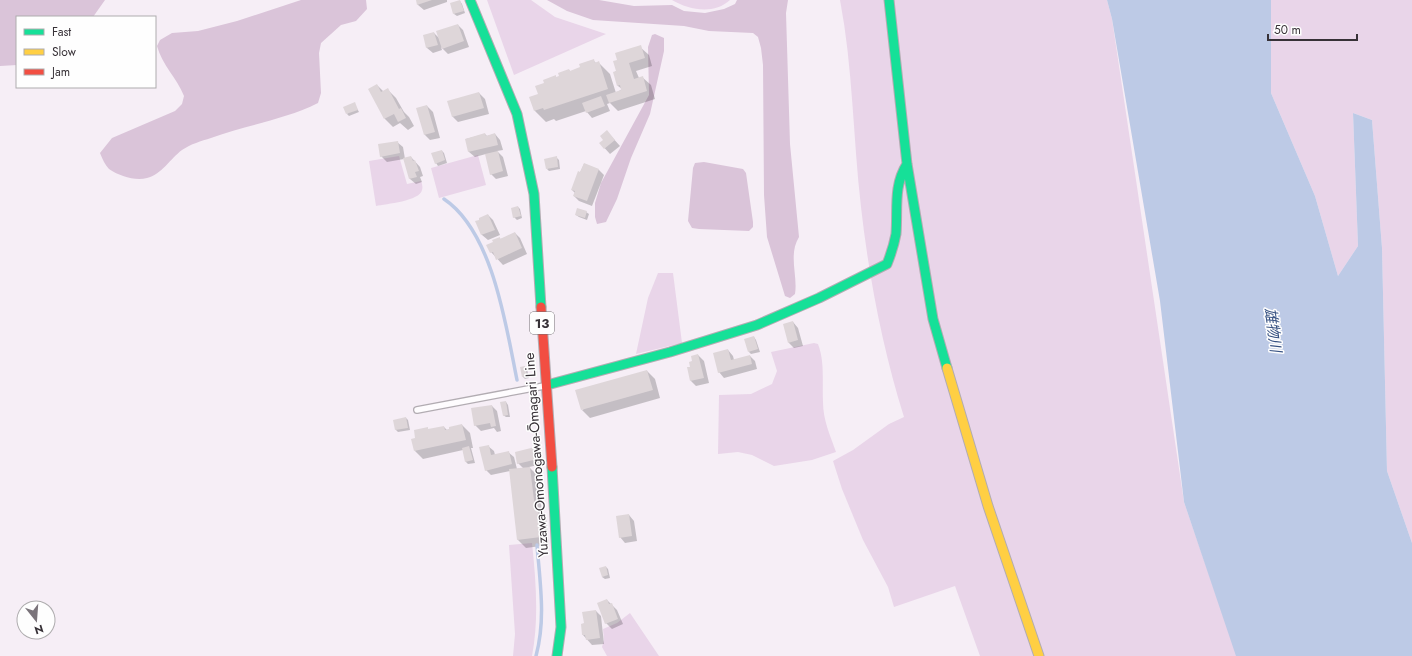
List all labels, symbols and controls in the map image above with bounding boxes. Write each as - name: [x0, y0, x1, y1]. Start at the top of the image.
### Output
- legend: [16, 16, 156, 88]
- scale bar: [1268, 16, 1357, 42]
- text: 50 m: [1274, 21, 1301, 39]
- text: Fast: [52, 23, 71, 41]
- text: Slow: [52, 43, 77, 61]
- text: Jam: [50, 63, 70, 81]
- water label: 雄物川: [1259, 306, 1287, 356]
- road number: 13: [530, 312, 554, 334]
- street label: Yuzawa-Omonogawa-Ōmagari Line: [519, 352, 553, 558]
- north arrow: [16, 600, 56, 640]
- text: N: [32, 621, 45, 638]

